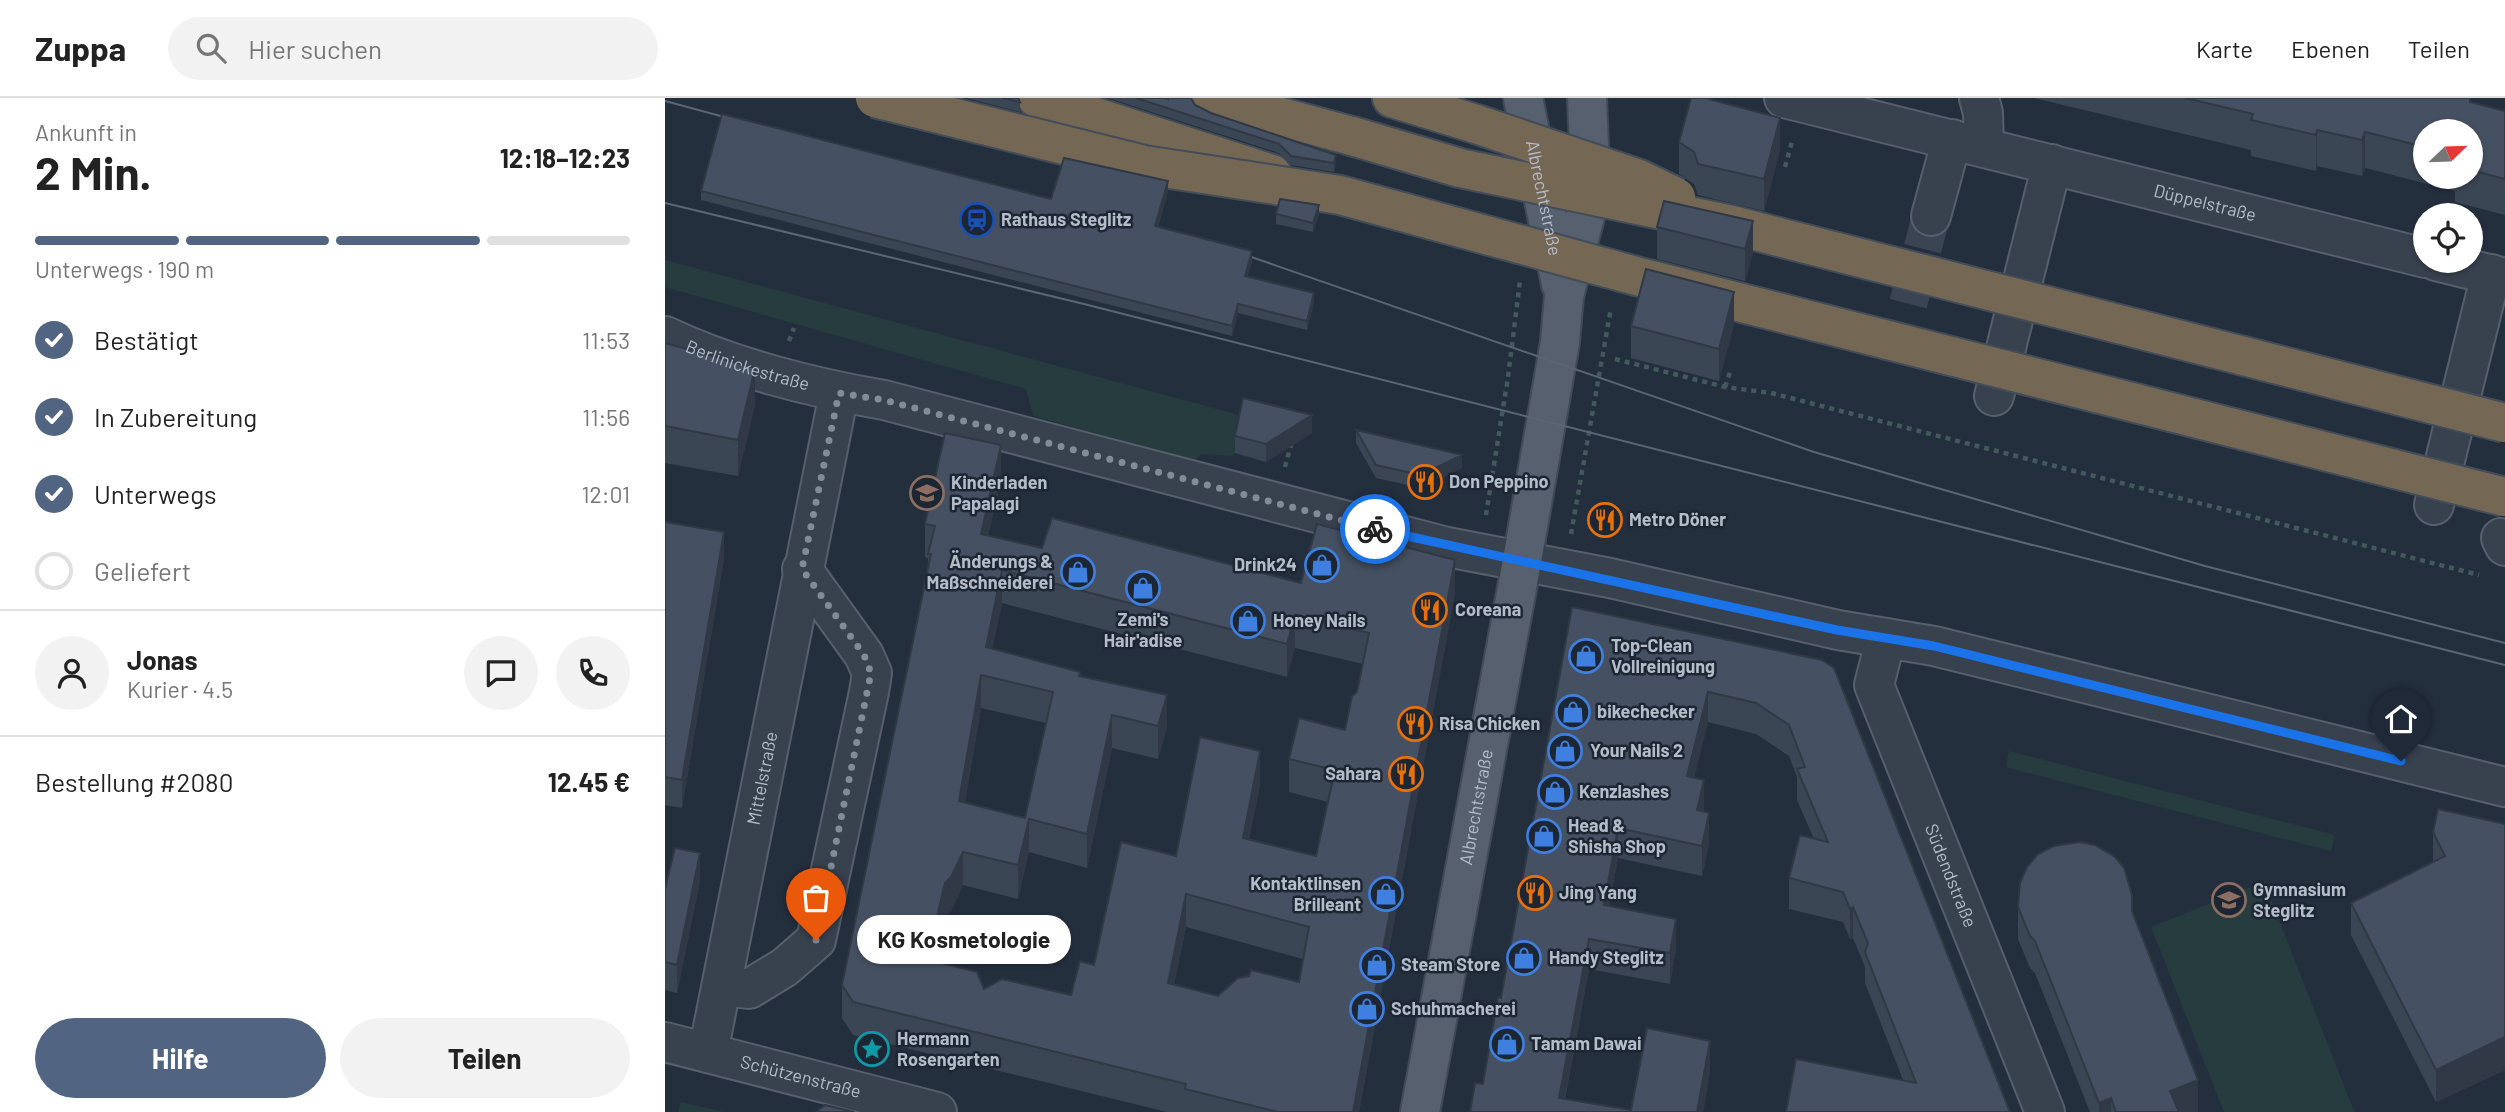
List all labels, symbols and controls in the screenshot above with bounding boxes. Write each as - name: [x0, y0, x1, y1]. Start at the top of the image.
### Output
- search box: [168, 17, 658, 80]
- text: Zuppa: [35, 28, 126, 68]
- icon: search: [192, 29, 230, 67]
- text: Hier suchen: [248, 33, 382, 64]
- text: Karte: [2196, 34, 2253, 63]
- text: Ebenen: [2291, 34, 2370, 63]
- text: Teilen: [2408, 34, 2470, 63]
- text: Ankunft in: [35, 118, 137, 146]
- north arrow: [2413, 119, 2483, 189]
- map controls: [2413, 119, 2483, 273]
- street label: Albrechtstraße: [1522, 138, 1567, 257]
- text: 12:18–12:23: [500, 142, 630, 173]
- text: 2 Min.: [35, 144, 152, 199]
- street label: Düppelstraße: [2152, 179, 2259, 225]
- station icon: Rathaus Steglitz: [958, 201, 996, 239]
- button: locate: [2413, 203, 2483, 273]
- place label: Rathaus Steglitz: [1001, 208, 1131, 230]
- text: Unterwegs · 190 m: [35, 255, 214, 283]
- icon: check: [35, 321, 73, 359]
- text: Bestätigt: [94, 324, 199, 355]
- text: 11:53: [582, 326, 630, 354]
- street label: Berlinickestraße: [683, 335, 812, 394]
- icon: check: [35, 398, 73, 436]
- text: In Zubereitung: [94, 401, 257, 432]
- text: 11:56: [582, 403, 630, 431]
- restaurant icon: Don Peppino: [1406, 463, 1444, 501]
- place label: Don Peppino: [1449, 470, 1549, 492]
- place label: Kinderladen Papalagi: [951, 471, 1047, 514]
- school or university icon: Kinderladen Papalagi: [908, 474, 946, 512]
- icon: check: [35, 475, 73, 513]
- text: Unterwegs: [94, 478, 216, 509]
- text: 12:01: [581, 480, 630, 508]
- courier: [1340, 494, 1410, 564]
- restaurant icon: Metro Döner: [1586, 501, 1624, 539]
- place label: Metro Döner: [1629, 508, 1726, 530]
- icon: bike: [1356, 510, 1394, 548]
- shop icon: Drink24: [1303, 546, 1341, 584]
- place label: Änderungs & Maßschneiderei: [927, 550, 1053, 593]
- shop icon: Änderungs & Maßschneiderei: [1059, 553, 1097, 591]
- place label: Drink24: [1234, 553, 1297, 575]
- text: Geliefert: [94, 555, 191, 586]
- shop icon: Zemi's Hair'adise: [1124, 569, 1162, 607]
- restaurant icon: Coreana: [1411, 591, 1449, 629]
- place label: Coreana: [1455, 598, 1521, 620]
- shop icon: Honey Nails: [1229, 602, 1267, 640]
- place label: Zemi's Hair'adise: [1104, 608, 1182, 651]
- place label: Honey Nails: [1273, 609, 1366, 631]
- place label: Top-Clean Vollreinigung: [1611, 634, 1715, 677]
- button: person: [35, 636, 109, 710]
- button: chat: [464, 636, 538, 710]
- button: phone: [556, 636, 630, 710]
- shop icon: Top-Clean Vollreinigung: [1567, 637, 1605, 675]
- text: Jonas: [127, 644, 198, 675]
- text: Kurier · 4.5: [127, 675, 233, 703]
- pin: [2371, 689, 2431, 761]
- shop icon: bikechecker: [1554, 693, 1592, 731]
- place label: bikechecker: [1597, 700, 1695, 722]
- icon: home: [2382, 700, 2420, 738]
- restaurant icon: Risa Chicken: [1396, 705, 1434, 743]
- place label: Risa Chicken: [1439, 712, 1540, 734]
- street label: Mittelstraße: [742, 730, 782, 827]
- shop icon: Your Nails 2: [1546, 732, 1584, 770]
- place label: Your Nails 2: [1590, 739, 1683, 761]
- street label: Albrechtstraße: [1454, 747, 1497, 867]
- restaurant icon: Sahara: [1387, 755, 1425, 793]
- place label: Sahara: [1325, 762, 1381, 784]
- text: Bestellung #2080: [35, 766, 233, 797]
- text: 12.45 €: [548, 766, 630, 797]
- shop icon: Kenzlashes: [1536, 773, 1574, 811]
- place label: Kenzlashes: [1579, 780, 1669, 802]
- place label: Head & Shisha Shop: [1568, 814, 1666, 857]
- shop icon: Head & Shisha Shop: [1525, 817, 1563, 855]
- street label: Südendstraße: [1921, 820, 1982, 930]
- pin: [786, 868, 846, 940]
- place label: Kontaktlinsen Brilleant: [1250, 872, 1361, 915]
- restaurant icon: Jing Yang: [1516, 874, 1554, 912]
- shop icon: Kontaktlinsen Brilleant: [1367, 875, 1405, 913]
- place label: Gymnasium Steglitz: [2253, 878, 2346, 921]
- icon: bag: [797, 879, 835, 917]
- place label: Jing Yang: [1559, 881, 1637, 903]
- school or university icon: Gymnasium Steglitz: [2210, 881, 2248, 919]
- callout: KG Kosmetologie: [858, 916, 1071, 964]
- text: KG Kosmetologie: [878, 925, 1050, 953]
- shop icon: Handy Steglitz: [1505, 939, 1543, 977]
- shop icon: Steam Store: [1358, 946, 1396, 984]
- place label: Handy Steglitz: [1549, 946, 1664, 968]
- place label: Steam Store: [1401, 953, 1500, 975]
- shop icon: Schuhmacherei: [1348, 990, 1386, 1028]
- place label: Schuhmacherei: [1391, 997, 1516, 1019]
- button: Hilfe: [35, 1018, 326, 1098]
- button: Teilen: [340, 1018, 630, 1098]
- shop icon: Tamam Dawai: [1488, 1025, 1526, 1063]
- place label: Hermann Rosengarten: [897, 1027, 1000, 1070]
- place icon: Hermann Rosengarten: [853, 1030, 891, 1068]
- place label: Tamam Dawai: [1531, 1032, 1642, 1054]
- street label: Schützenstraße: [738, 1050, 864, 1102]

